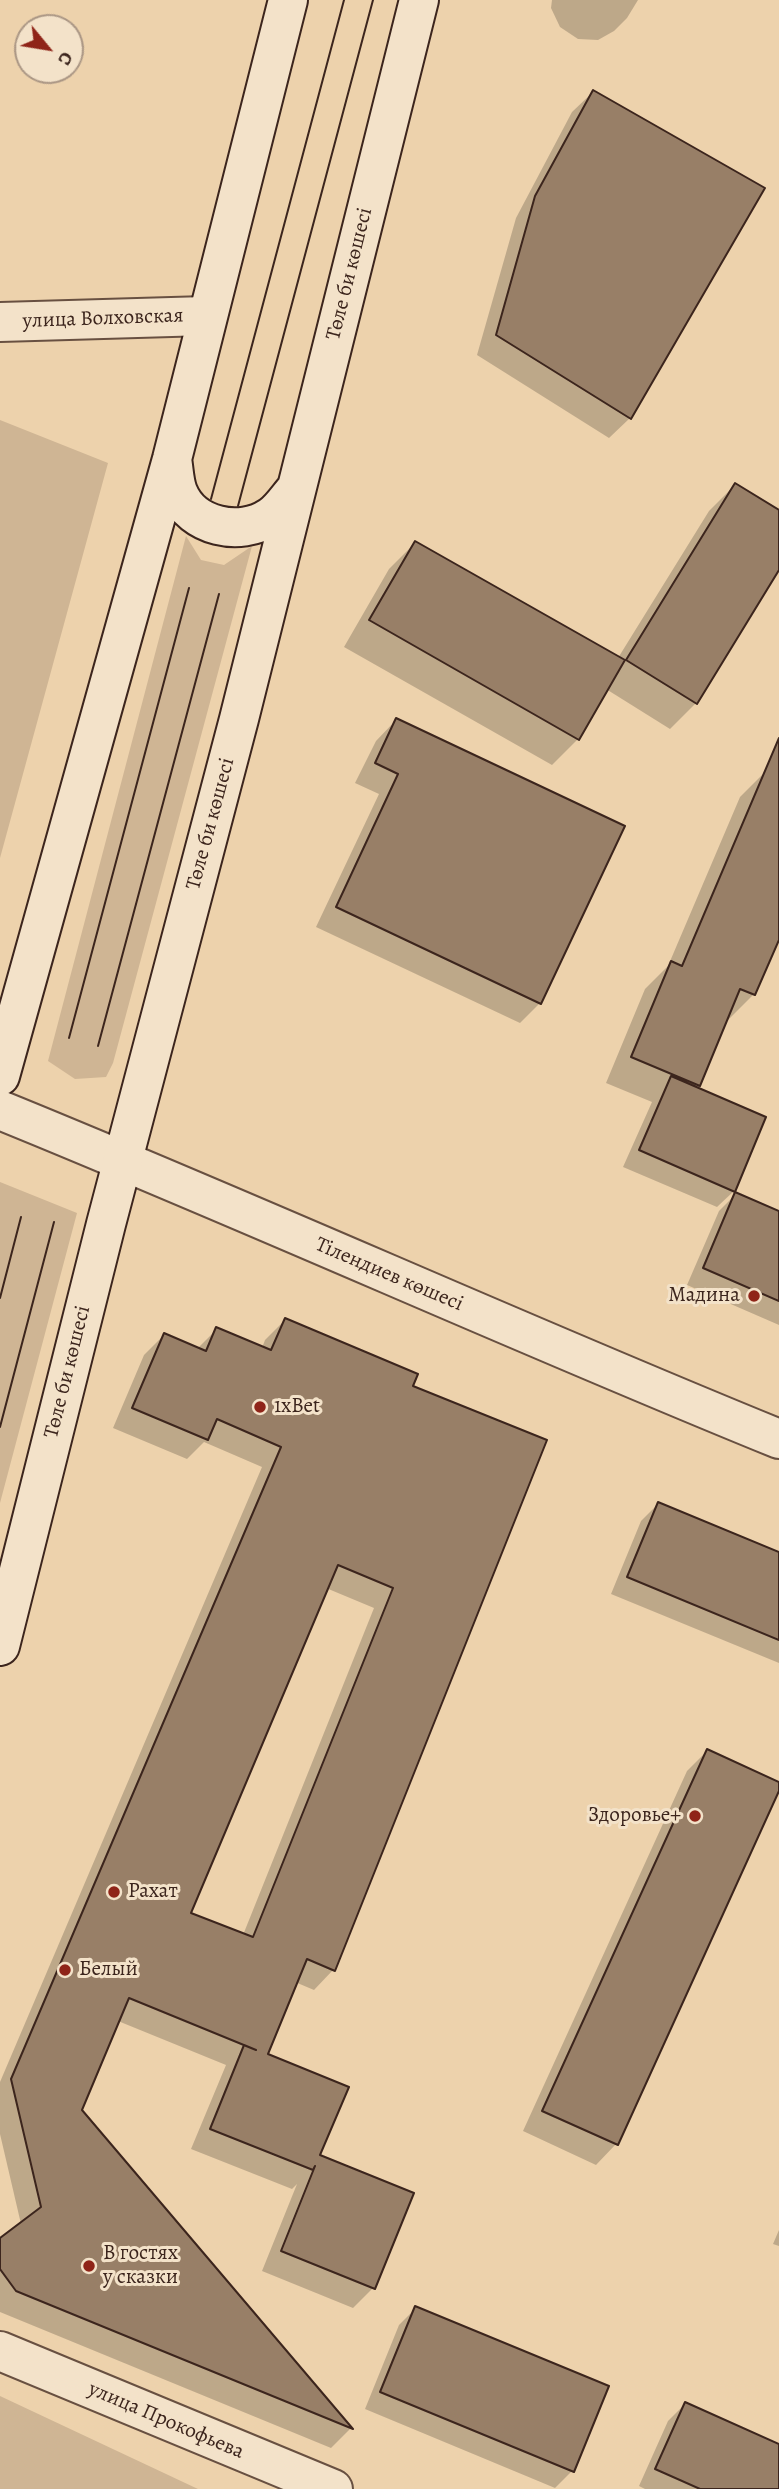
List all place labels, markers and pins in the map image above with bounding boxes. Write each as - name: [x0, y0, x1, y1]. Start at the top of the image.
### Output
- place label: Мадина: [668, 1283, 740, 1309]
- marker: Мадина: [746, 1288, 762, 1304]
- place label: 1xBet: [274, 1394, 320, 1420]
- marker: 1xBet: [252, 1399, 268, 1415]
- place label: Здоровье+: [588, 1803, 681, 1829]
- marker: Здоровье+: [687, 1808, 703, 1824]
- place label: Рахат: [128, 1879, 178, 1905]
- marker: Рахат: [106, 1884, 122, 1900]
- place label: Белый: [79, 1957, 138, 1983]
- marker: Белый: [57, 1962, 73, 1978]
- place label: В гостях у сказки: [103, 2241, 178, 2291]
- marker: В гостях у сказки: [81, 2258, 97, 2274]

